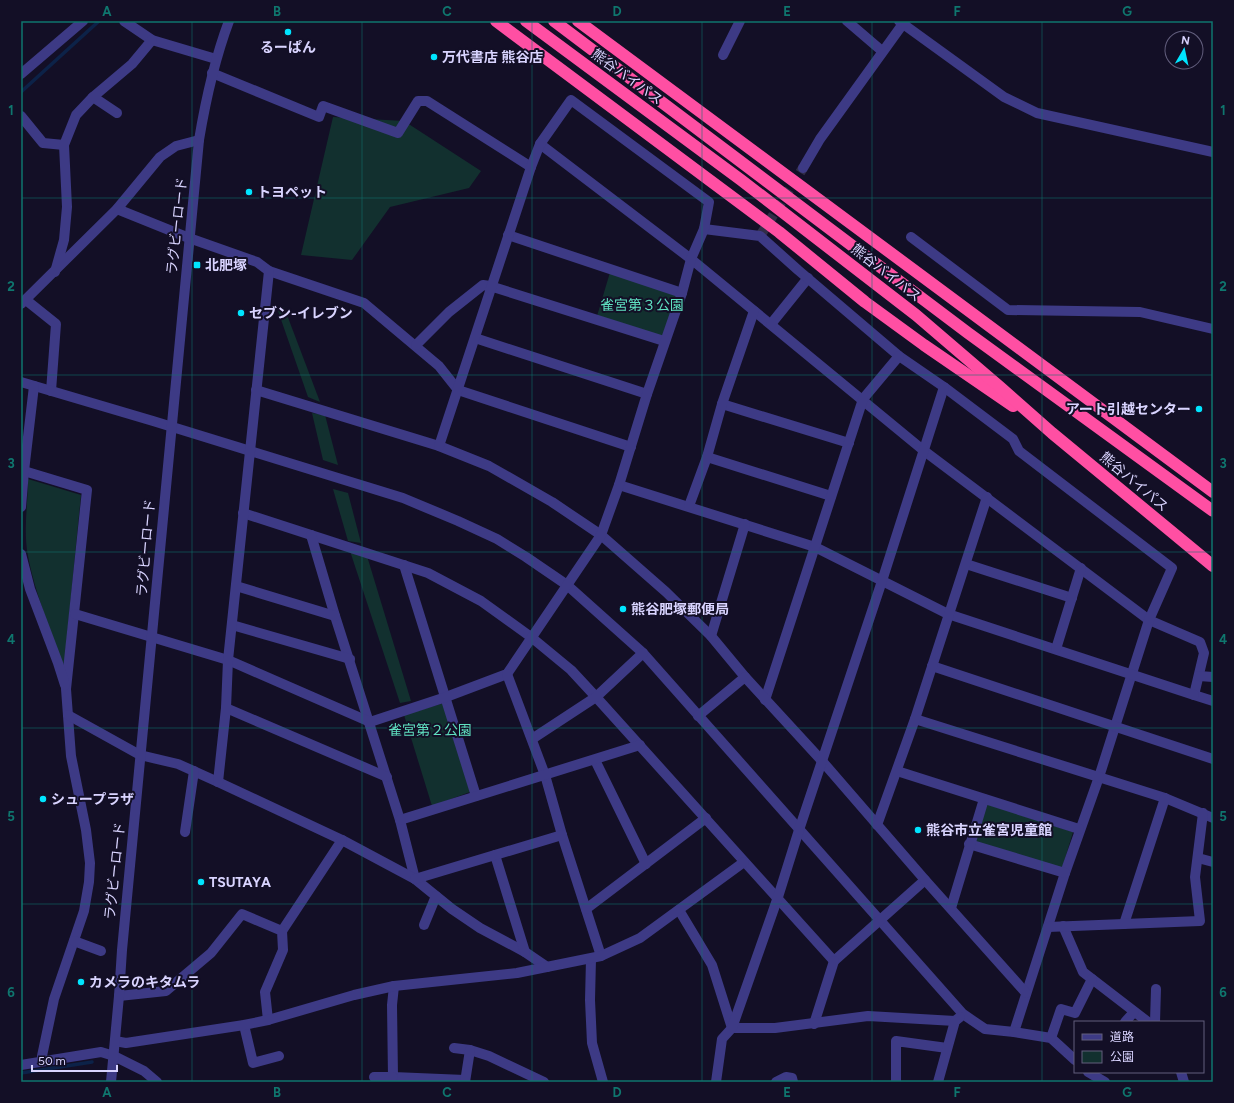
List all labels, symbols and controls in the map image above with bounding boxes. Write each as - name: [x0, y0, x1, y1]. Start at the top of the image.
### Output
- text: A: [102, 4, 112, 19]
- text: B: [273, 4, 281, 19]
- text: C: [442, 4, 452, 19]
- text: D: [612, 4, 622, 19]
- text: E: [783, 4, 791, 19]
- text: F: [953, 4, 961, 19]
- text: G: [1122, 4, 1132, 19]
- marker: るーぱん: [283, 27, 293, 37]
- north arrow: [1164, 30, 1204, 70]
- text: N: [1180, 34, 1191, 48]
- place label: るーぱん: [260, 39, 316, 56]
- street label: 熊谷バイパス: [588, 46, 666, 108]
- place label: 万代書店 熊谷店: [442, 49, 543, 66]
- marker: 万代書店 熊谷店: [429, 52, 439, 62]
- text: 1: [8, 103, 14, 118]
- text: 1: [1220, 103, 1226, 118]
- street label: ラグビーロード: [163, 176, 191, 276]
- place label: トヨペット: [257, 184, 327, 201]
- marker: トヨペット: [244, 187, 254, 197]
- street label: 熊谷バイパス: [848, 241, 924, 305]
- place label: 北肥塚: [205, 257, 247, 274]
- marker: 北肥塚: [192, 260, 202, 270]
- text: 2: [7, 279, 15, 294]
- text: 2: [1219, 279, 1227, 294]
- park label: 雀宮第３公園: [600, 297, 684, 314]
- place label: セブン-イレブン: [249, 305, 353, 322]
- marker: セブン-イレブン: [236, 308, 246, 318]
- place label: アート引越センター: [1066, 401, 1191, 418]
- marker: アート引越センター: [1194, 404, 1204, 414]
- street label: 熊谷バイパス: [1096, 449, 1172, 515]
- text: 3: [7, 456, 15, 471]
- text: 3: [1219, 456, 1227, 471]
- street label: ラグビーロード: [133, 498, 159, 598]
- place label: 熊谷肥塚郵便局: [631, 601, 729, 618]
- marker: 熊谷肥塚郵便局: [618, 604, 628, 614]
- text: 4: [7, 632, 15, 647]
- text: 4: [1219, 632, 1227, 647]
- park label: 雀宮第２公園: [388, 722, 472, 739]
- place label: シュープラザ: [51, 791, 134, 808]
- marker: シュープラザ: [38, 794, 48, 804]
- text: 5: [7, 809, 15, 824]
- text: 5: [1219, 809, 1227, 824]
- street label: ラグビーロード: [101, 821, 129, 921]
- place label: 熊谷市立雀宮児童館: [926, 822, 1052, 839]
- marker: 熊谷市立雀宮児童館: [913, 825, 923, 835]
- place label: TSUTAYA: [209, 874, 271, 891]
- marker: TSUTAYA: [196, 877, 206, 887]
- place label: カメラのキタムラ: [89, 974, 200, 991]
- marker: カメラのキタムラ: [76, 977, 86, 987]
- text: 6: [7, 985, 15, 1000]
- text: 6: [1219, 985, 1227, 1000]
- legend: [1074, 1021, 1204, 1073]
- text: 道路: [1110, 1030, 1134, 1044]
- scale bar: [32, 1047, 117, 1073]
- text: 公園: [1110, 1050, 1134, 1064]
- text: 50 m: [38, 1054, 66, 1068]
- text: A: [102, 1085, 112, 1100]
- text: B: [273, 1085, 281, 1100]
- text: C: [442, 1085, 452, 1100]
- text: D: [612, 1085, 622, 1100]
- text: E: [783, 1085, 791, 1100]
- text: F: [953, 1085, 961, 1100]
- text: G: [1122, 1085, 1132, 1100]

